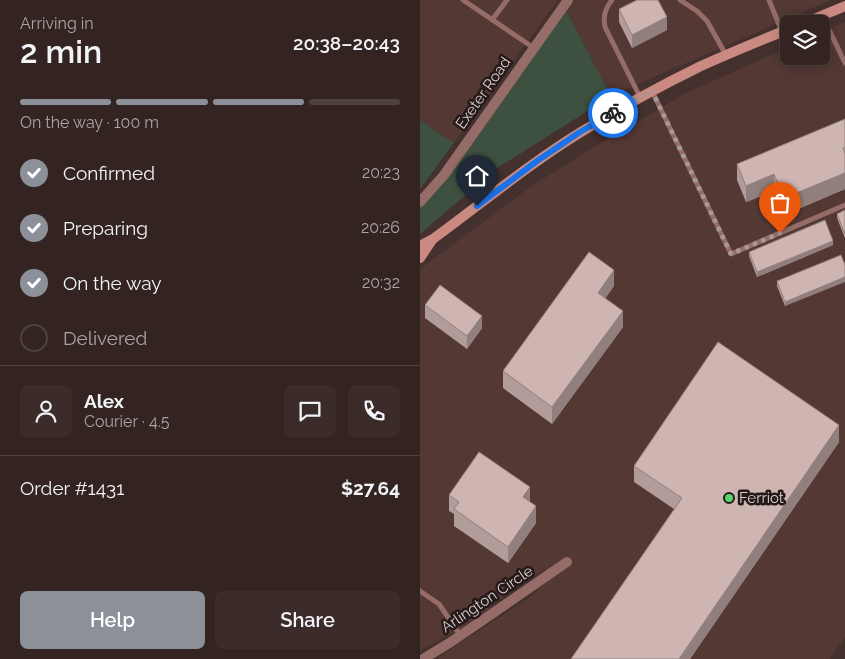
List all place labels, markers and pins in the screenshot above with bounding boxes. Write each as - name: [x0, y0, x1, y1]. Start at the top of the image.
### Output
- pin: [456, 155, 498, 206]
- pin: [759, 182, 801, 233]
- place label: Ferriot: [739, 489, 784, 507]
- marker: Ferriot: [723, 492, 735, 504]

